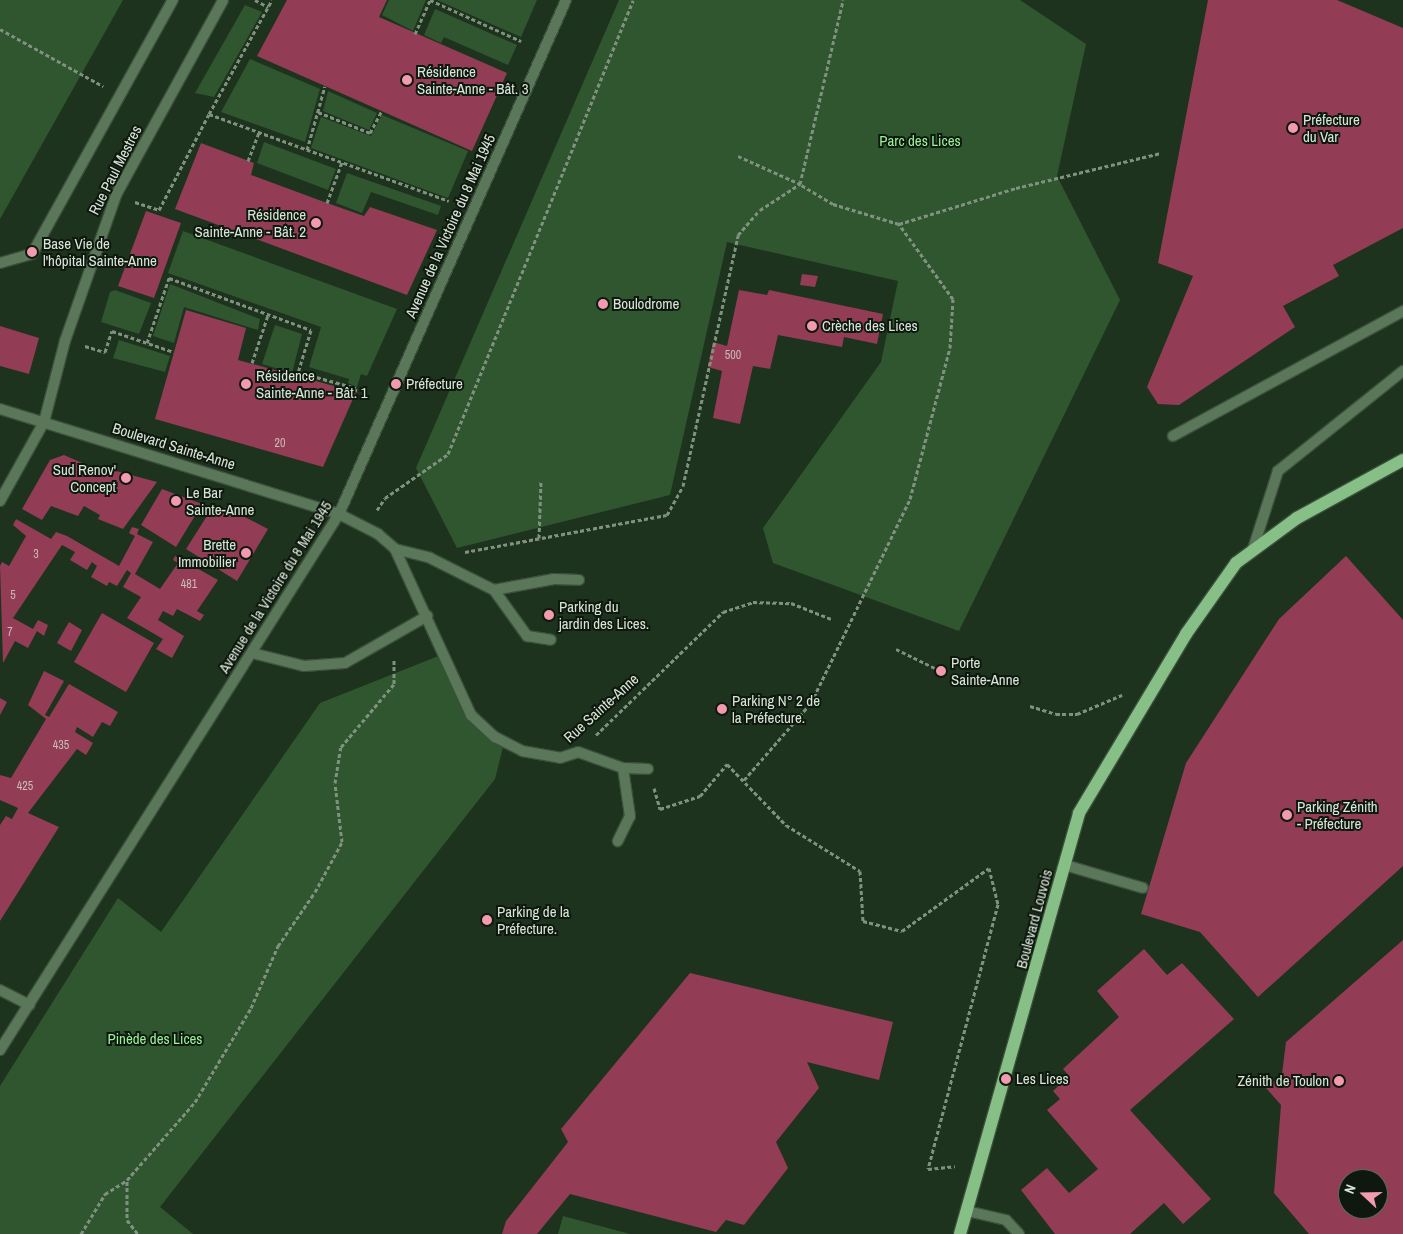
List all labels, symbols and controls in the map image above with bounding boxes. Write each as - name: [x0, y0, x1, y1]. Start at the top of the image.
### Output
- place label: Résidence Sainte-Anne - Bât. 3: [417, 62, 528, 97]
- marker: Résidence Sainte-Anne - Bât. 3: [401, 74, 413, 86]
- place label: Préfecture du Var: [1303, 110, 1360, 145]
- street label: Rue Paul Mestres: [85, 122, 145, 218]
- marker: Préfecture du Var: [1287, 122, 1299, 134]
- street label: Avenue de la Victoire du 8 Mai 1945: [401, 131, 499, 321]
- park label: Parc des Lices: [879, 132, 961, 150]
- place label: Résidence Sainte-Anne - Bât. 2: [195, 205, 306, 240]
- marker: Résidence Sainte-Anne - Bât. 2: [310, 217, 322, 229]
- place label: Base Vie de l'hôpital Sainte-Anne: [43, 234, 157, 269]
- marker: Base Vie de l'hôpital Sainte-Anne: [25, 245, 39, 259]
- place label: Boulodrome: [613, 295, 679, 313]
- marker: Boulodrome: [597, 298, 609, 310]
- place label: Crèche des Lices: [822, 317, 918, 335]
- marker: Crèche des Lices: [806, 320, 818, 332]
- house number: 500: [725, 349, 741, 363]
- place label: Résidence Sainte-Anne - Bât. 1: [256, 366, 367, 401]
- place label: Préfecture: [406, 375, 463, 393]
- marker: Résidence Sainte-Anne - Bât. 1: [240, 378, 252, 390]
- marker: Préfecture: [390, 378, 402, 390]
- street label: Boulevard Sainte-Anne: [111, 419, 237, 473]
- house number: 20: [275, 437, 285, 451]
- place label: Sud Renov' Concept: [53, 460, 116, 495]
- marker: Sud Renov' Concept: [120, 472, 132, 484]
- place label: Le Bar Sainte-Anne: [186, 483, 254, 518]
- marker: Le Bar Sainte-Anne: [170, 495, 182, 507]
- street label: Avenue de la Victoire du 8 Mai 1945: [215, 498, 335, 676]
- place label: Brette Immobilier: [178, 535, 236, 570]
- marker: Brette Immobilier: [240, 547, 252, 559]
- house number: 3: [33, 548, 39, 562]
- house number: 481: [181, 578, 197, 592]
- house number: 5: [10, 589, 16, 603]
- place label: Parking du jardin des Lices.: [559, 597, 649, 632]
- marker: Parking du jardin des Lices.: [543, 609, 555, 621]
- house number: 7: [7, 626, 13, 640]
- place label: Porte Sainte-Anne: [951, 653, 1019, 688]
- marker: Porte Sainte-Anne: [935, 665, 947, 677]
- street label: Rue Sainte-Anne: [560, 670, 642, 746]
- place label: Parking N° 2 de la Préfecture.: [732, 691, 820, 726]
- marker: Parking N° 2 de la Préfecture.: [716, 703, 728, 715]
- house number: 435: [53, 739, 69, 753]
- house number: 425: [17, 780, 33, 794]
- place label: Parking Zénith - Préfecture: [1297, 797, 1378, 832]
- marker: Parking Zénith - Préfecture: [1281, 809, 1293, 821]
- street label: Boulevard Louvois: [1012, 867, 1056, 971]
- place label: Parking de la Préfecture.: [497, 902, 569, 937]
- marker: Parking de la Préfecture.: [481, 914, 493, 926]
- park label: Pinède des Lices: [107, 1030, 203, 1048]
- place label: Les Lices: [1016, 1070, 1069, 1088]
- place label: Zénith de Toulon: [1237, 1072, 1329, 1090]
- marker: Les Lices: [1000, 1073, 1012, 1085]
- marker: Zénith de Toulon: [1333, 1075, 1345, 1087]
- north arrow: [1338, 1169, 1388, 1219]
- text: N: [1340, 1182, 1360, 1196]

